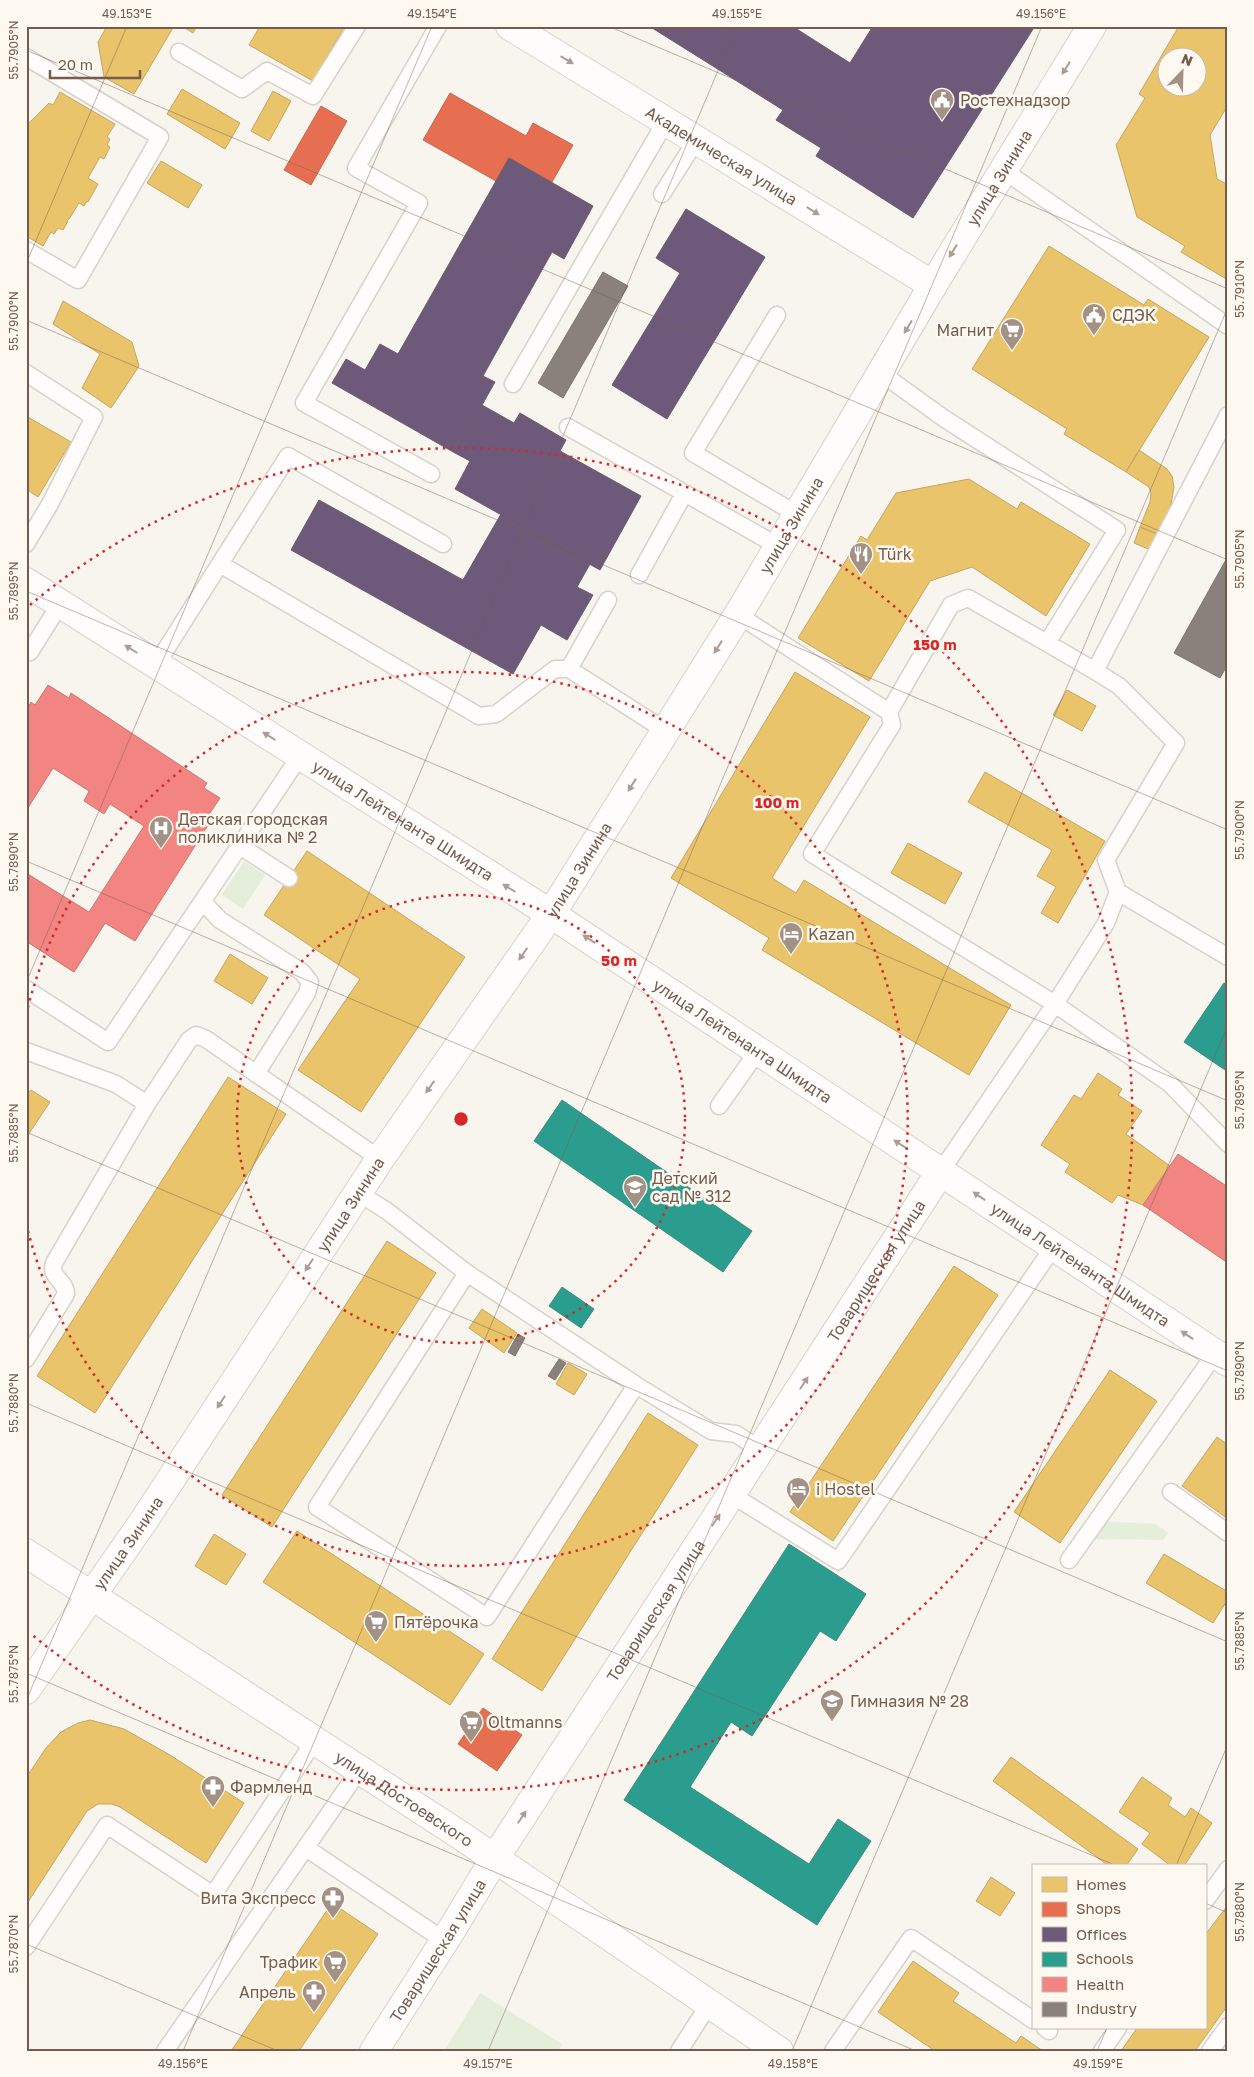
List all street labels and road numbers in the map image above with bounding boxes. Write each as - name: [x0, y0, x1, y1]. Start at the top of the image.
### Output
- street label: Академическая улица: [642, 102, 801, 210]
- street label: улица Зинина: [962, 126, 1036, 229]
- street label: улица Зинина: [755, 473, 827, 577]
- street label: улица Лейтенанта Шмидта: [309, 756, 497, 885]
- street label: улица Зинина: [541, 818, 616, 922]
- street label: улица Лейтенанта Шмидта: [649, 974, 836, 1107]
- street label: улица Зинина: [312, 1153, 389, 1256]
- street label: Товарищеская улица: [823, 1196, 930, 1346]
- street label: улица Лейтенанта Шмидта: [987, 1198, 1174, 1331]
- street label: улица Зинина: [89, 1492, 167, 1594]
- street label: Товарищеская улица: [602, 1536, 709, 1685]
- street label: улица Достоевского: [331, 1747, 477, 1851]
- street label: Товарищеская улица: [385, 1875, 490, 2026]

